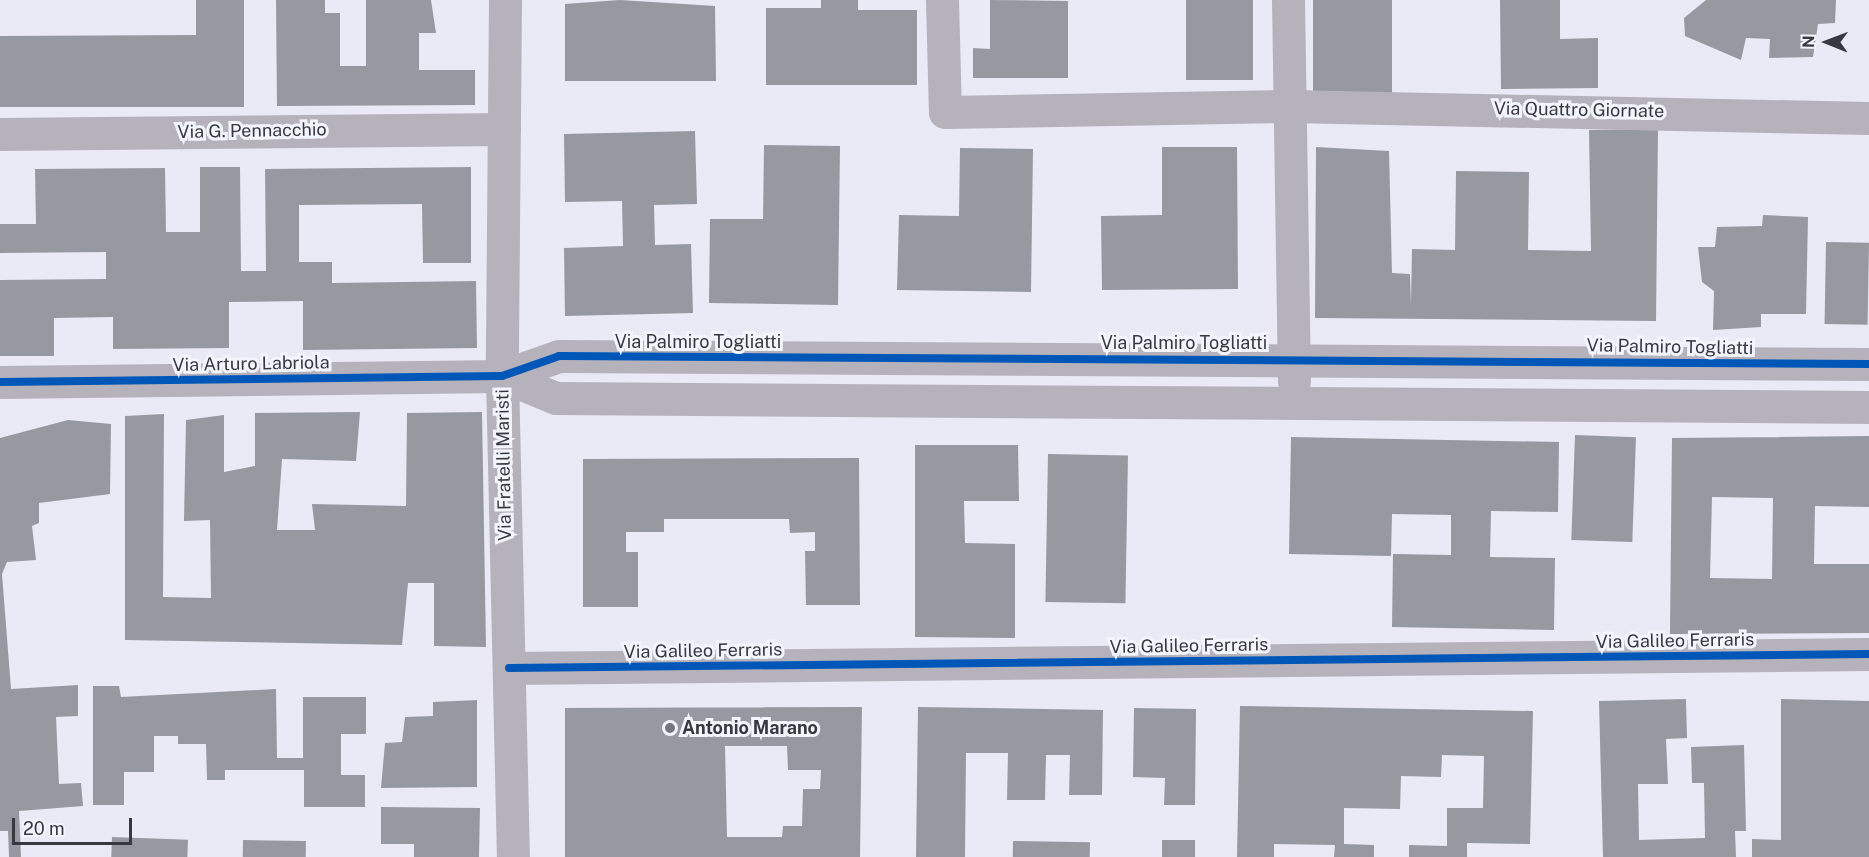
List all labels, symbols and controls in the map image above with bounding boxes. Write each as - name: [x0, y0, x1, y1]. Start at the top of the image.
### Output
- north arrow: [1797, 12, 1857, 72]
- text: N: [1799, 35, 1818, 48]
- street label: Via Quattro Giornate: [1493, 98, 1665, 122]
- street label: Via G. Pennacchio: [177, 119, 327, 143]
- street label: Via Palmiro Togliatti: [615, 331, 781, 353]
- street label: Via Palmiro Togliatti: [1101, 332, 1267, 354]
- street label: Via Palmiro Togliatti: [1586, 335, 1754, 359]
- street label: Via Arturo Labriola: [172, 352, 330, 376]
- street label: Via Fratelli Maristi: [492, 389, 516, 541]
- street label: Via Galileo Ferraris: [1596, 629, 1754, 653]
- street label: Via Galileo Ferraris: [1110, 634, 1268, 658]
- street label: Via Galileo Ferraris: [624, 639, 782, 663]
- place label: Antonio Marano: [682, 717, 818, 739]
- marker: Antonio Marano: [663, 721, 677, 735]
- scale bar: [15, 806, 135, 844]
- text: 20 m: [23, 818, 65, 839]

